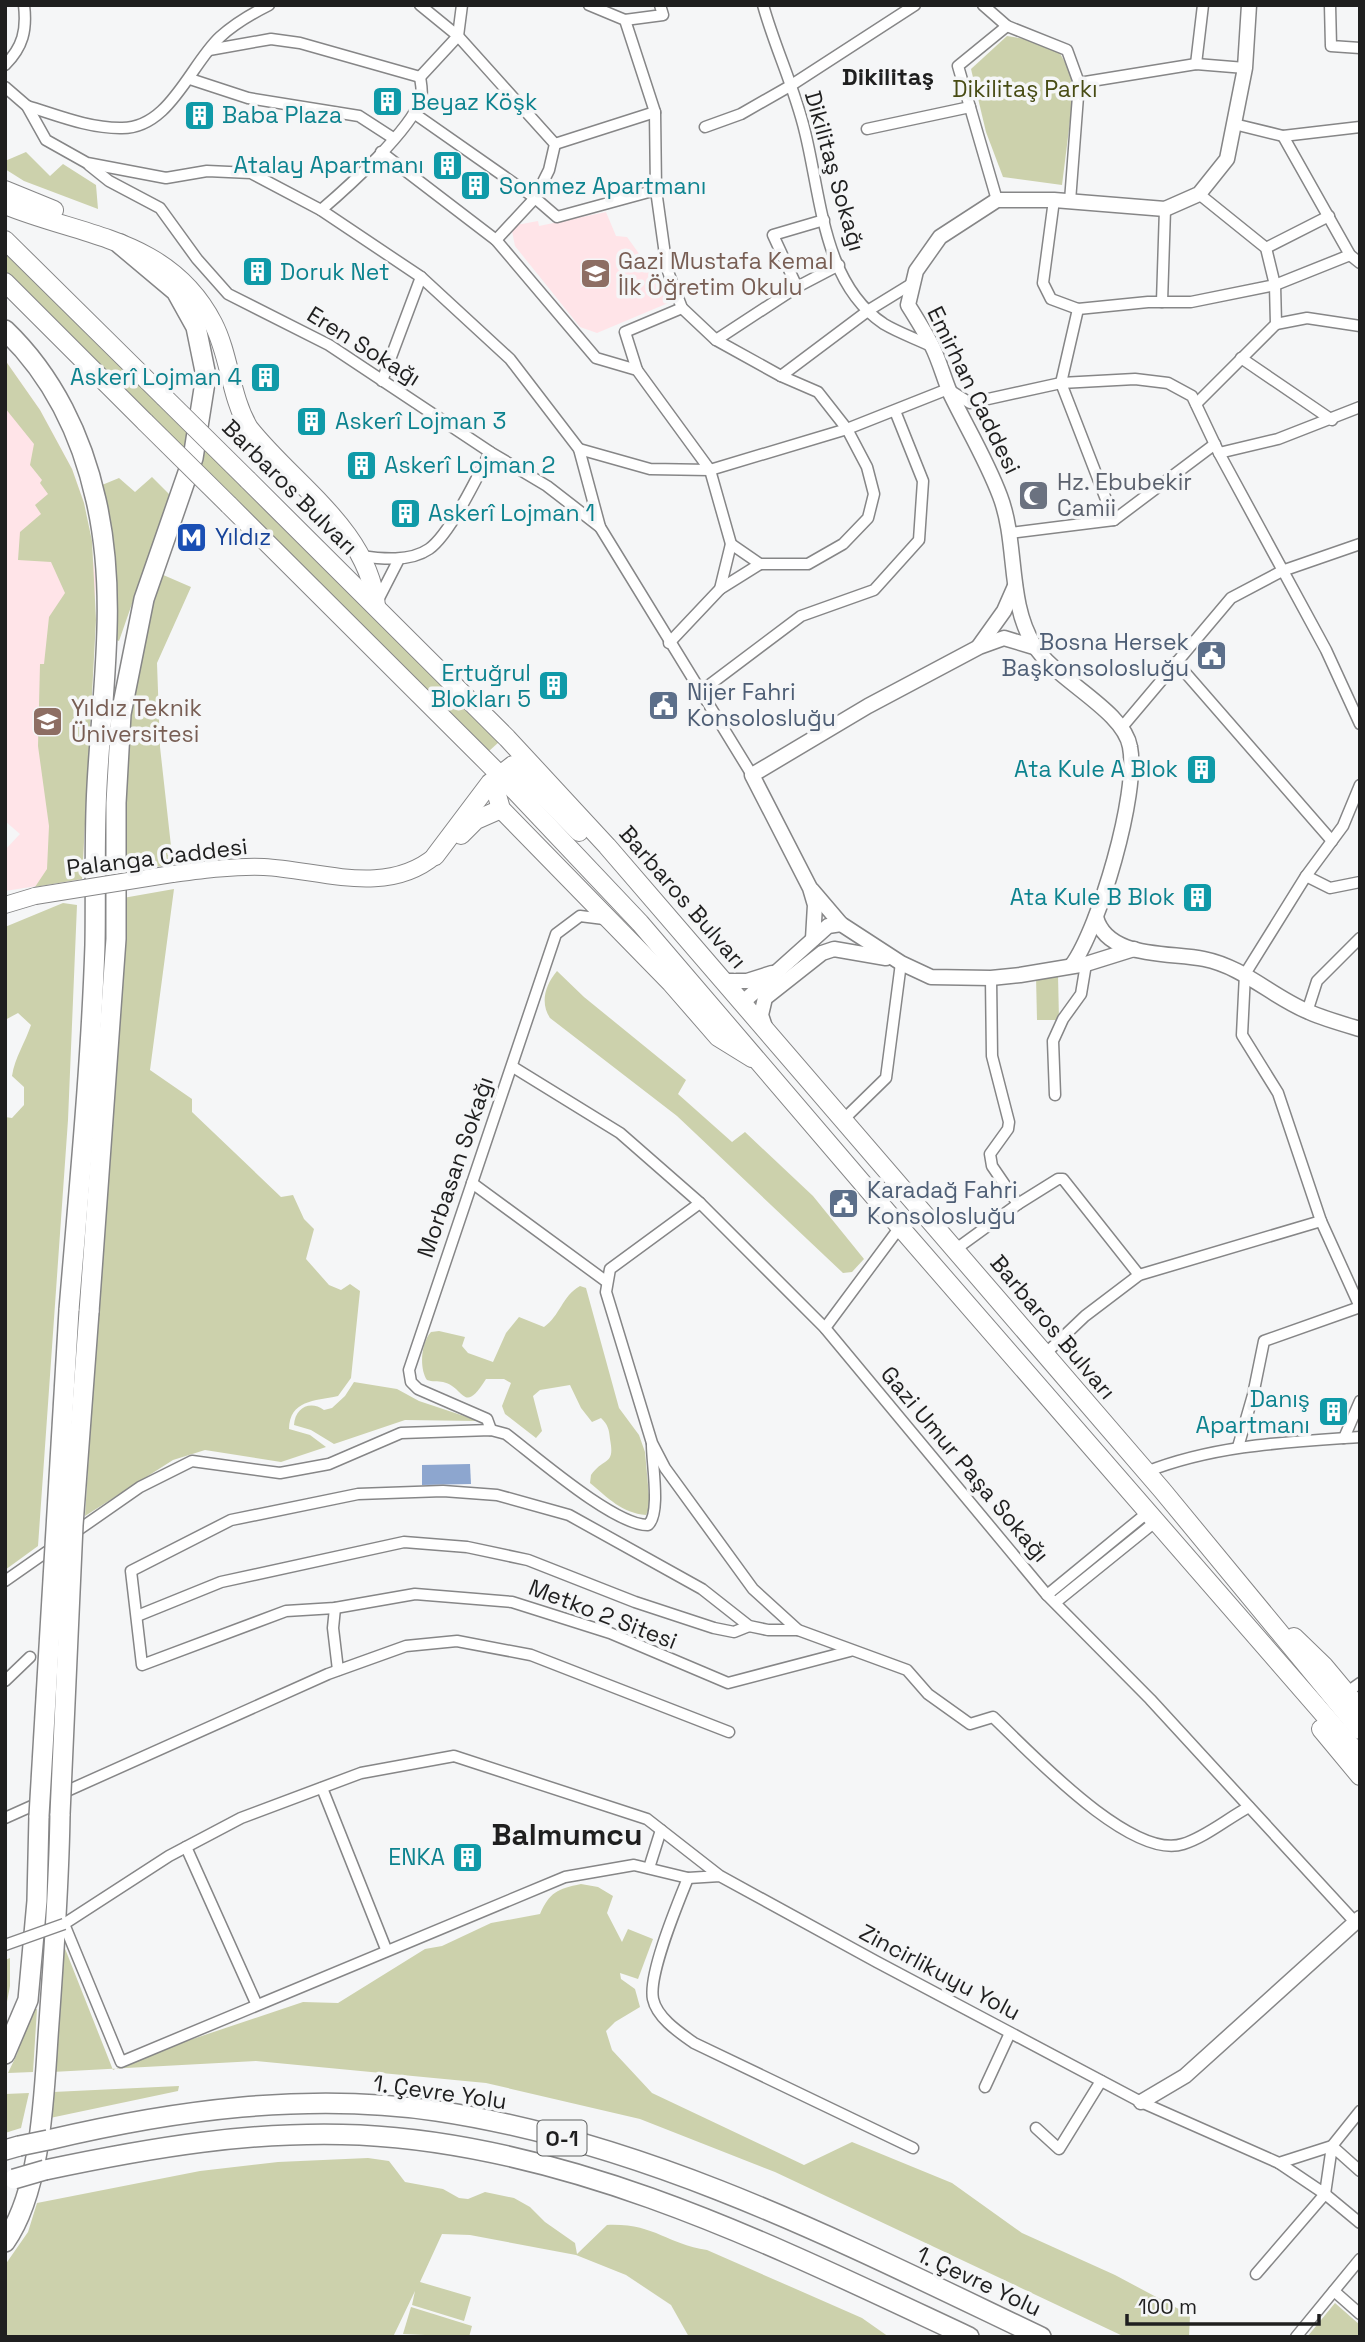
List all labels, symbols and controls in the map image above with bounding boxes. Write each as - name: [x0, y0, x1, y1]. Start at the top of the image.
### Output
- district label: Dikilitaş: [842, 61, 934, 92]
- park label: Dikilitaş Parkı: [952, 74, 1098, 104]
- building icon: Beyaz Köşk: [371, 85, 405, 119]
- place label: Beyaz Köşk: [411, 87, 537, 117]
- street label: Dikilitaş Sokağı: [798, 87, 872, 255]
- building icon: Baba Plaza: [182, 98, 216, 132]
- place label: Baba Plaza: [222, 100, 342, 130]
- building icon: Atalay Apartmanı: [430, 148, 464, 182]
- place label: Atalay Apartmanı: [233, 150, 424, 180]
- building icon: Sonmez Apartmanı: [459, 169, 493, 203]
- place label: Sonmez Apartmanı: [499, 171, 707, 201]
- place label: Gazi Mustafa Kemal İlk Öğretim Okulu: [618, 246, 834, 302]
- building icon: Doruk Net: [240, 255, 274, 289]
- place label: Doruk Net: [280, 257, 390, 287]
- school or university icon: Gazi Mustafa Kemal İlk Öğretim Okulu: [578, 257, 612, 291]
- street label: Eren Sokağı: [302, 299, 426, 393]
- street label: Emirhan Caddesi: [920, 301, 1028, 479]
- building icon: Askerî Lojman 4: [248, 360, 282, 394]
- place label: Askerî Lojman 4: [70, 362, 242, 392]
- building icon: Askerî Lojman 3: [295, 404, 329, 438]
- place label: Askerî Lojman 3: [335, 406, 507, 436]
- street label: Barbaros Bulvarı: [216, 413, 364, 561]
- building icon: Askerî Lojman 2: [344, 448, 378, 482]
- place label: Askerî Lojman 2: [384, 450, 555, 480]
- place label: Hz. Ebubekir Camii: [1057, 467, 1192, 523]
- mosque icon: Hz. Ebubekir Camii: [1017, 478, 1051, 512]
- building icon: Askerî Lojman 1: [388, 496, 422, 530]
- place label: Askerî Lojman 1: [428, 498, 595, 528]
- metro station icon: Yıldız: [175, 520, 209, 554]
- place label: Yıldız: [215, 522, 271, 552]
- place label: Bosna Hersek Başkonsolosluğu: [1002, 627, 1189, 683]
- public building icon: Bosna Hersek Başkonsolosluğu: [1195, 638, 1229, 672]
- place label: Ertuğrul Blokları 5: [431, 658, 531, 714]
- building icon: Ertuğrul Blokları 5: [537, 669, 571, 703]
- place label: Nijer Fahri Konsolosluğu: [687, 677, 836, 733]
- public building icon: Nijer Fahri Konsolosluğu: [647, 688, 681, 722]
- place label: Yıldız Teknik Üniversitesi: [71, 693, 202, 749]
- school or university icon: Yıldız Teknik Üniversitesi: [31, 704, 65, 738]
- building icon: Ata Kule A Blok: [1184, 752, 1218, 786]
- place label: Ata Kule A Blok: [1014, 754, 1178, 784]
- street label: Barbaros Bulvarı: [613, 819, 753, 975]
- street label: Palanga Caddesi: [65, 831, 249, 883]
- building icon: Ata Kule B Blok: [1181, 880, 1215, 914]
- place label: Ata Kule B Blok: [1010, 882, 1175, 912]
- street label: Morbasan Sokağı: [410, 1072, 500, 1262]
- place label: Karadağ Fahri Konsolosluğu: [867, 1175, 1018, 1231]
- public building icon: Karadağ Fahri Konsolosluğu: [827, 1186, 861, 1220]
- street label: Barbaros Bulvarı: [984, 1248, 1122, 1406]
- street label: Gazi Umur Paşa Sokağı: [874, 1360, 1056, 1568]
- place label: Danış Apartmanı: [1195, 1384, 1310, 1440]
- building icon: Danış Apartmanı: [1316, 1395, 1350, 1429]
- street label: Metko 2 Sitesi: [525, 1572, 681, 1656]
- district label: Balmumcu: [492, 1815, 642, 1854]
- building icon: ENKA: [451, 1840, 485, 1874]
- place label: ENKA: [388, 1842, 445, 1872]
- street label: Zincirlikuyu Yolu: [854, 1917, 1026, 2027]
- street label: 1. Çevre Yolu: [371, 2068, 509, 2116]
- road number: O-1: [538, 2120, 586, 2156]
- street label: 1. Çevre Yolu: [912, 2239, 1046, 2323]
- scale bar: [1127, 2282, 1320, 2326]
- text: 100 m: [1138, 2293, 1197, 2320]

